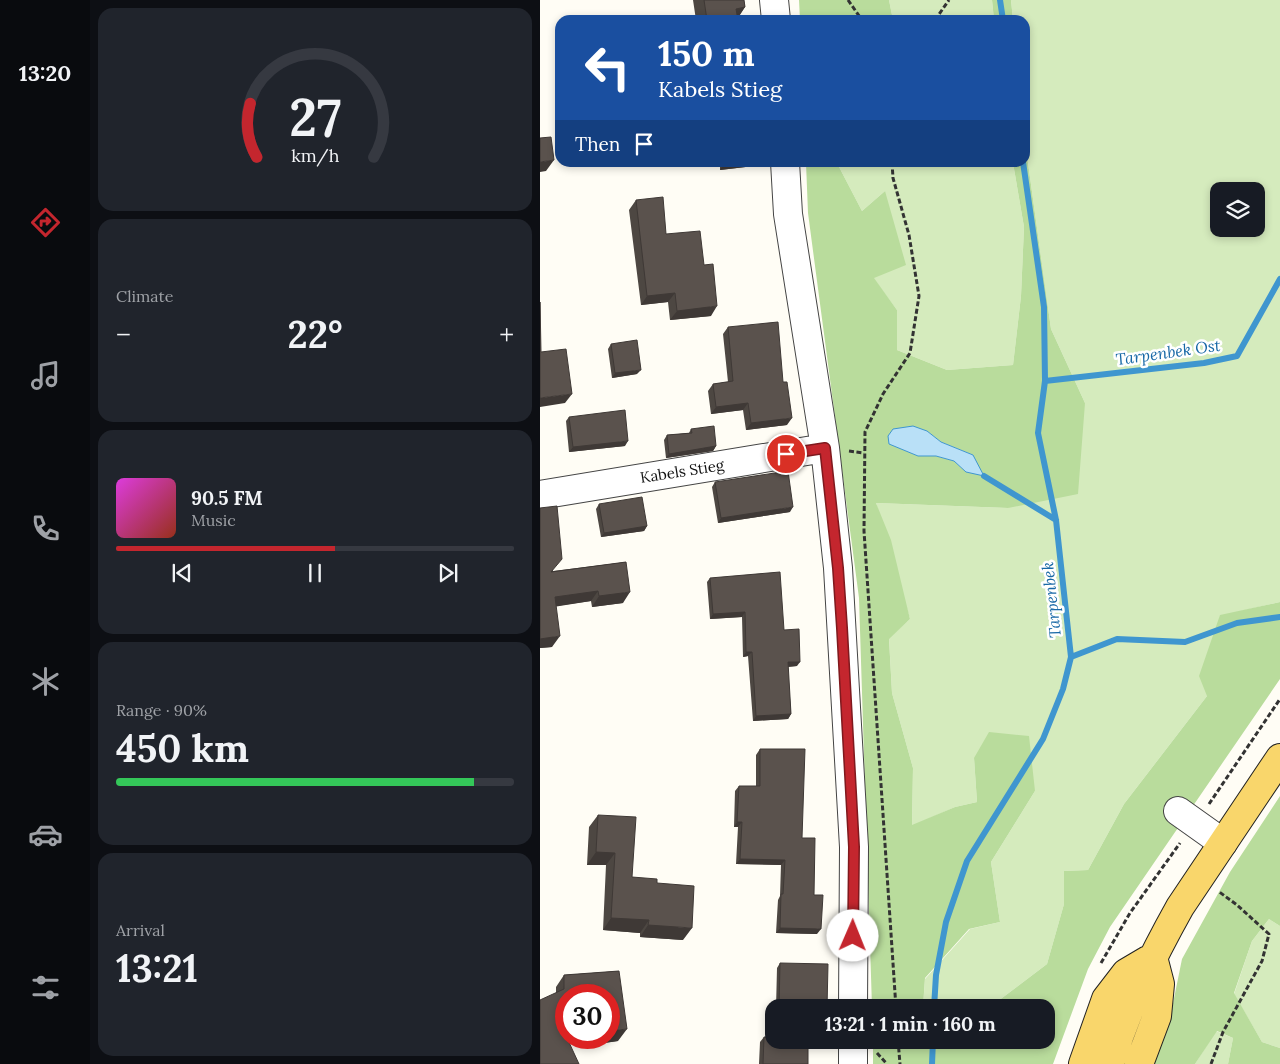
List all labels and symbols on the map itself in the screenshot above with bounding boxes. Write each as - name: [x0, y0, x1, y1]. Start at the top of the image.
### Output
- water label: Tarpenbek Ost: [1114, 335, 1222, 369]
- pin: [765, 433, 807, 475]
- street label: Kabels Stieg: [639, 455, 726, 487]
- water label: Tarpenbek: [1037, 561, 1065, 639]
- position arrow: [826, 909, 878, 961]
- speed limit sign: 30: [555, 984, 620, 1049]

